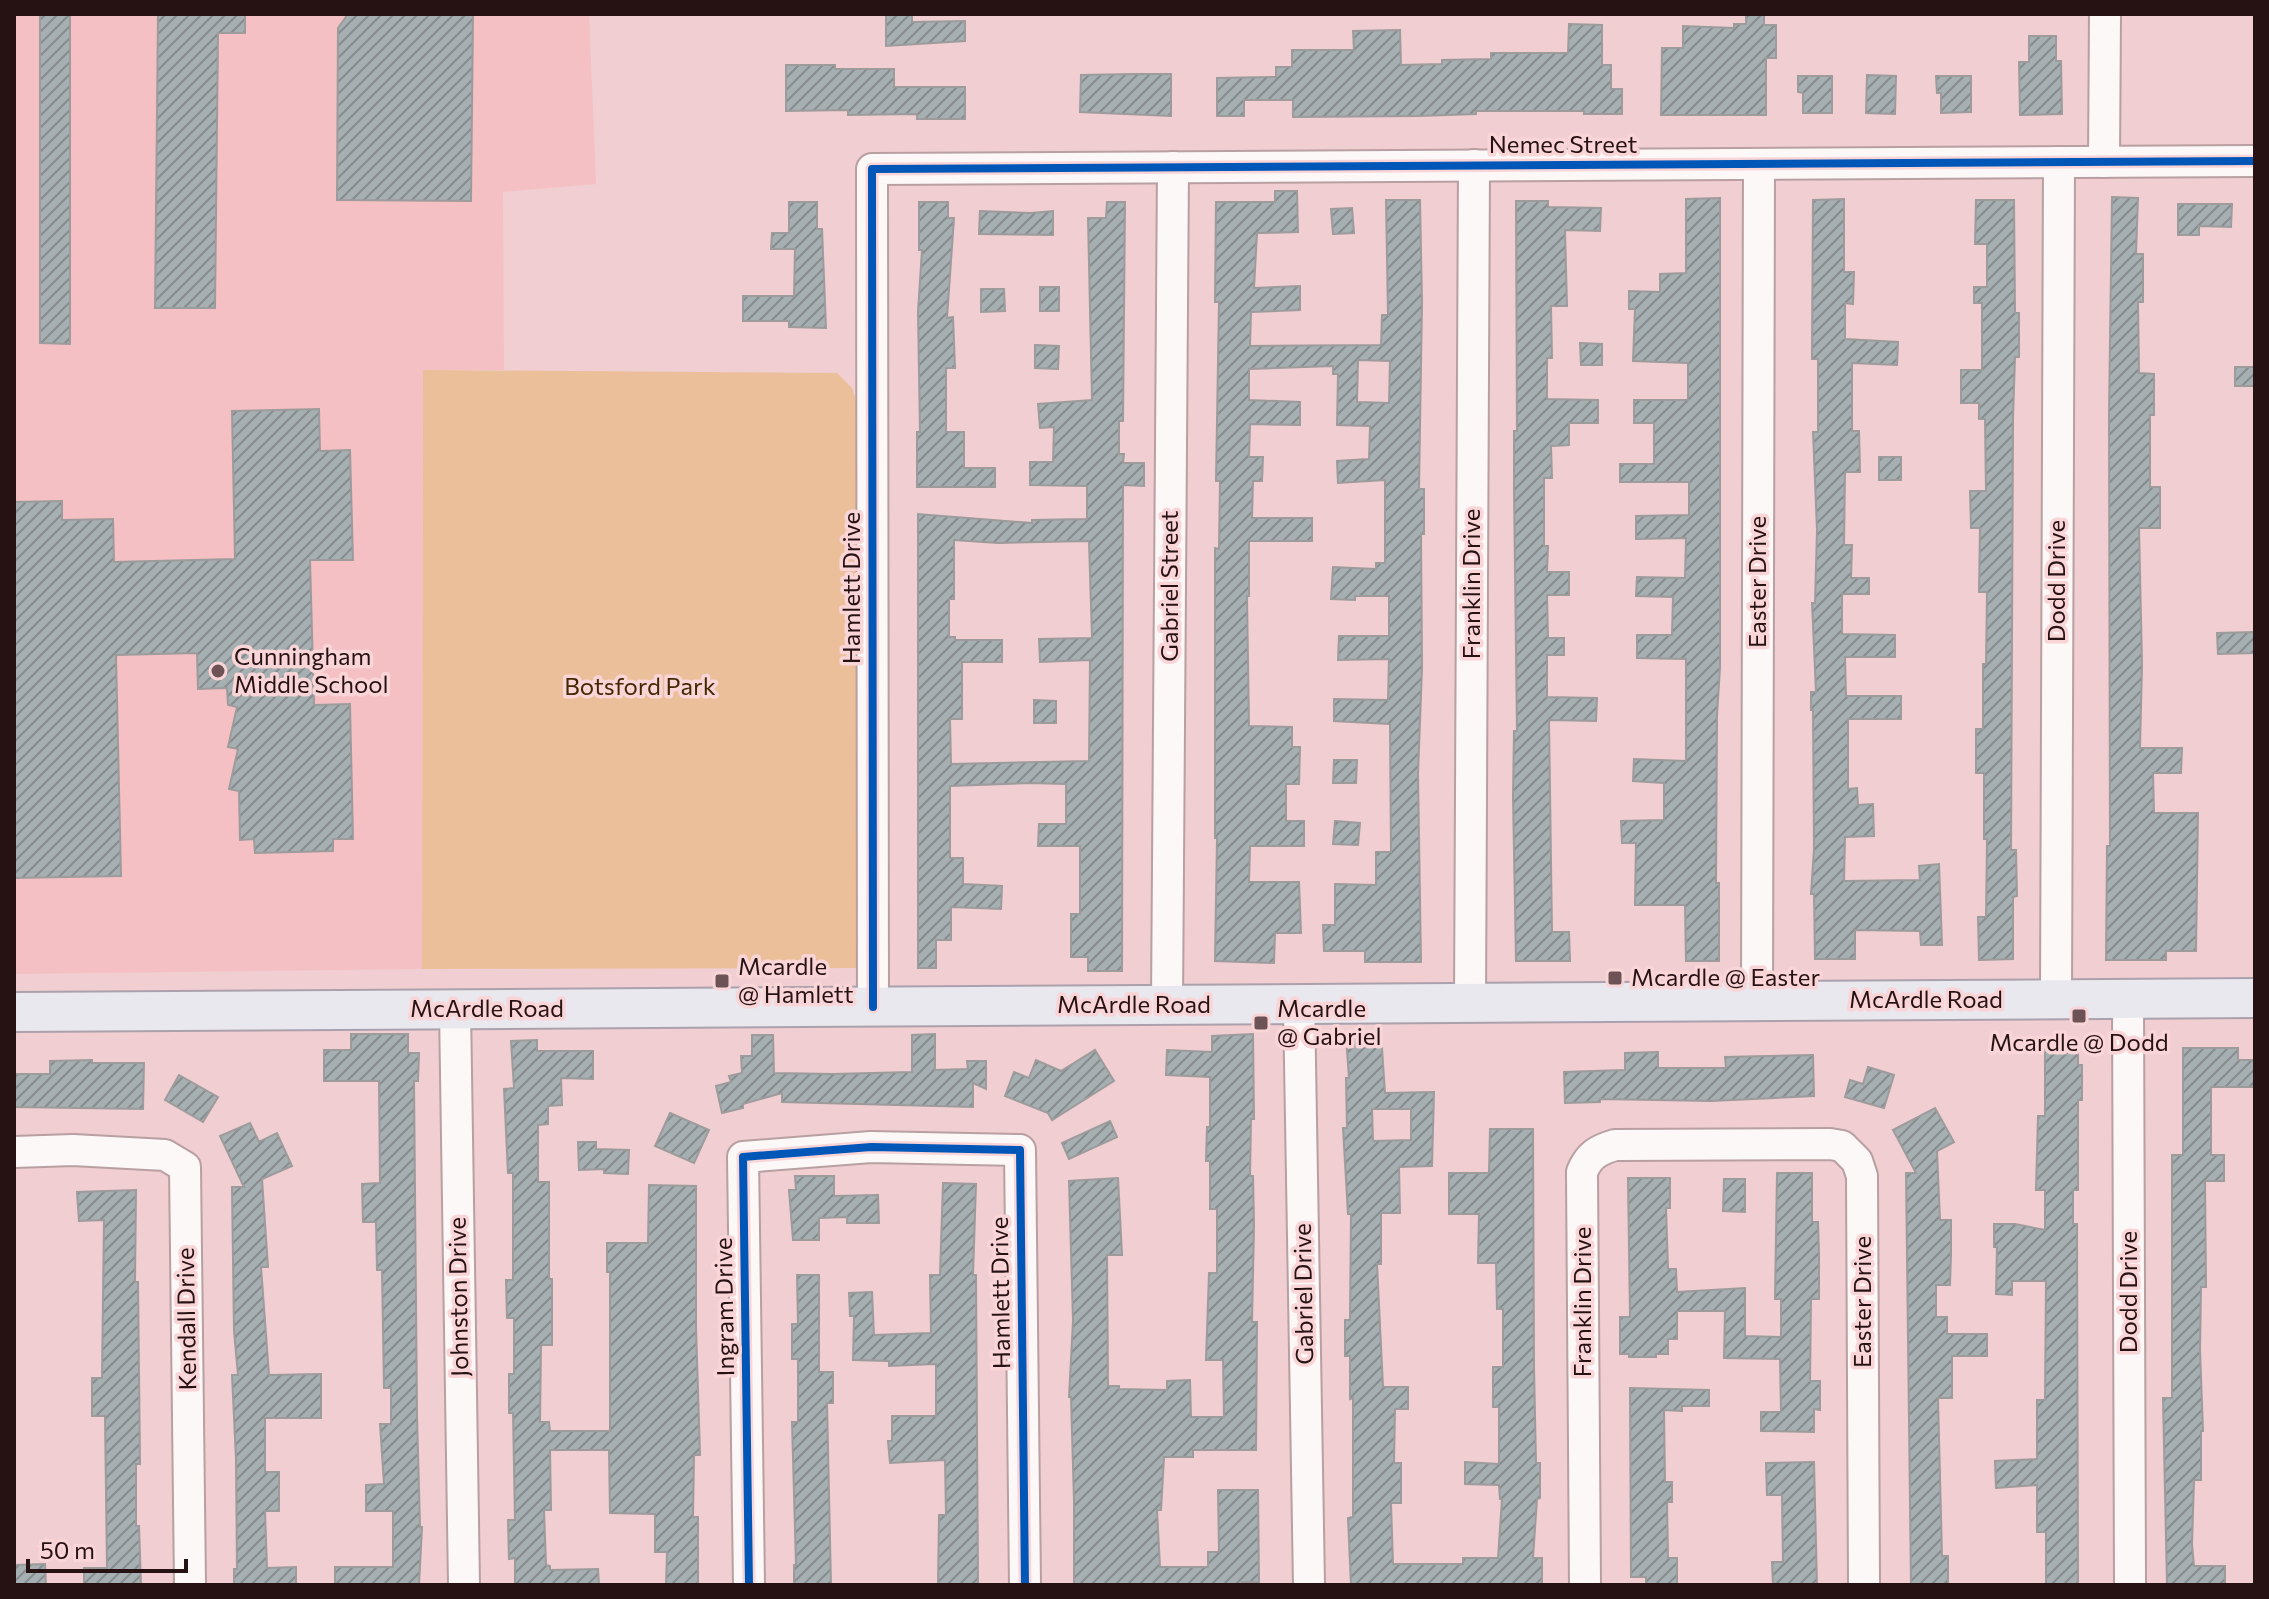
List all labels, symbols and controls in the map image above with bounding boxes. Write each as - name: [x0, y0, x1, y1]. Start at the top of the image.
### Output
- street label: Nemec Street: [1489, 129, 1637, 158]
- street label: Franklin Drive: [1456, 509, 1485, 659]
- street label: Gabriel Street: [1154, 510, 1183, 662]
- street label: Hamlett Drive: [836, 512, 865, 664]
- street label: Easter Drive: [1742, 516, 1771, 648]
- street label: Dodd Drive: [2041, 520, 2070, 642]
- place label: Cunningham Middle School: [234, 641, 389, 698]
- marker: Cunningham Middle School: [209, 662, 227, 680]
- park label: Botsford Park: [564, 671, 716, 700]
- place label: Mcardle @ Hamlett: [738, 951, 854, 1008]
- place label: Mcardle @ Easter: [1631, 962, 1820, 991]
- marker: Mcardle @ Easter: [1606, 969, 1624, 987]
- marker: Mcardle @ Hamlett: [713, 972, 731, 990]
- street label: McArdle Road: [1849, 984, 2003, 1013]
- street label: McArdle Road: [1057, 989, 1211, 1018]
- street label: McArdle Road: [410, 993, 564, 1022]
- place label: Mcardle @ Gabriel: [1277, 993, 1382, 1050]
- marker: Mcardle @ Dodd: [2070, 1007, 2088, 1025]
- marker: Mcardle @ Gabriel: [1252, 1014, 1270, 1032]
- place label: Mcardle @ Dodd: [1989, 1027, 2169, 1056]
- street label: Johnston Drive: [442, 1217, 473, 1377]
- street label: Hamlett Drive: [984, 1217, 1015, 1369]
- street label: Gabriel Drive: [1287, 1223, 1318, 1365]
- street label: Franklin Drive: [1567, 1227, 1596, 1377]
- street label: Dodd Drive: [2113, 1231, 2142, 1353]
- street label: Easter Drive: [1847, 1236, 1876, 1368]
- street label: Ingram Drive: [708, 1237, 739, 1377]
- street label: Kendall Drive: [170, 1247, 201, 1391]
- scale bar: [28, 1523, 186, 1573]
- text: 50 m: [40, 1535, 95, 1564]

